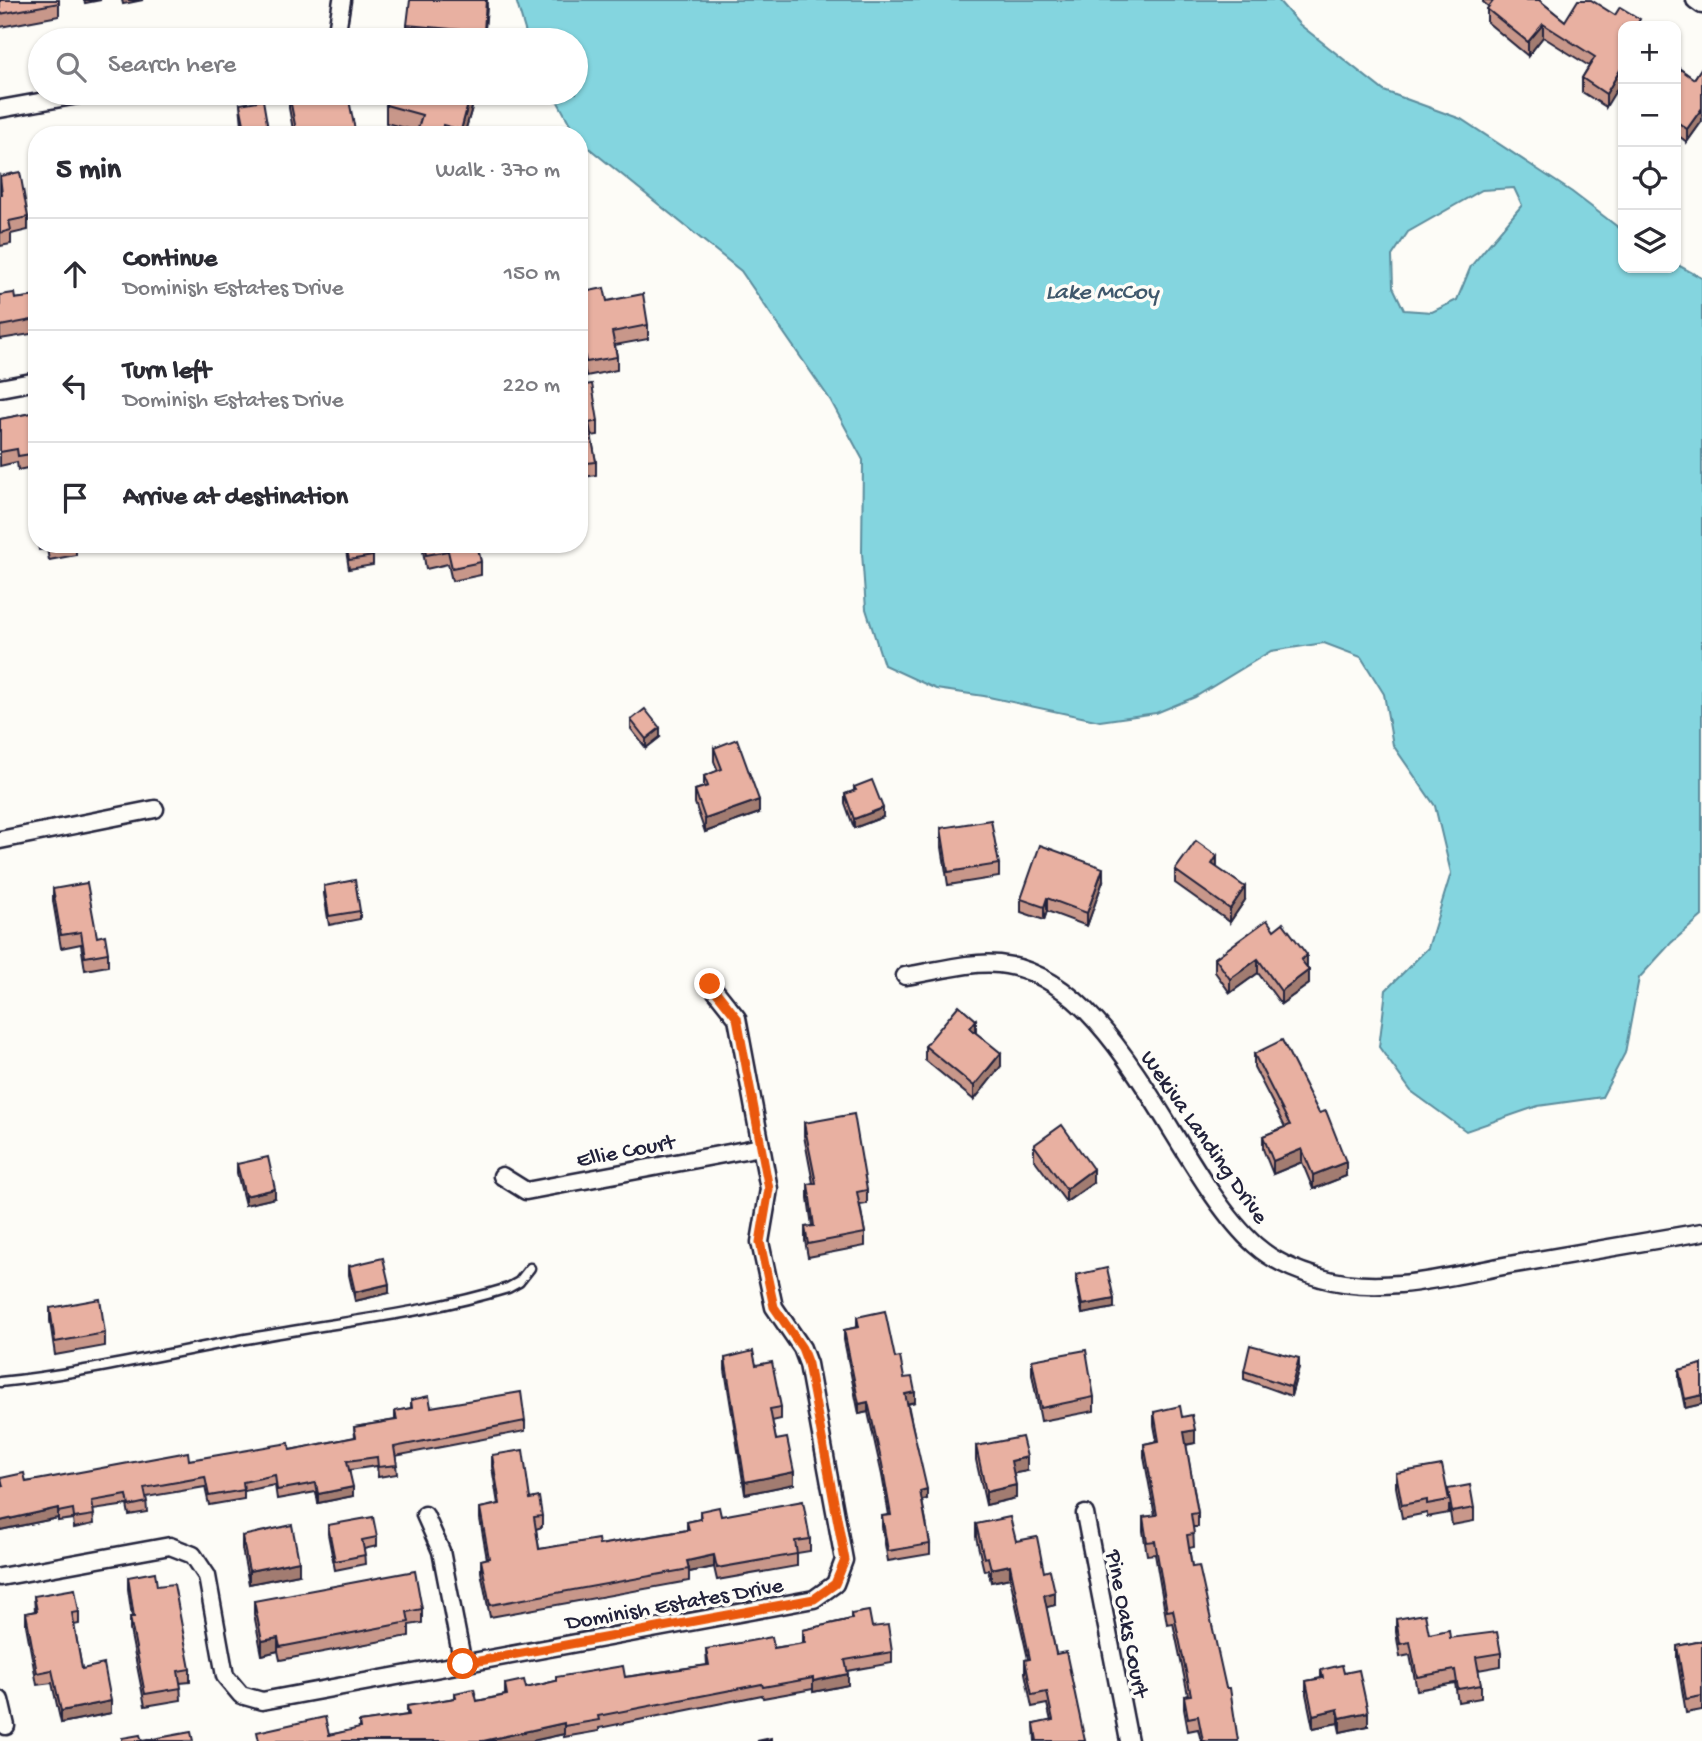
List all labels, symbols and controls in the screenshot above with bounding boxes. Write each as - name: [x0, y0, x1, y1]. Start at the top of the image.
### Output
- map controls: [1618, 21, 1681, 273]
- button: +: [1618, 21, 1681, 84]
- search box: [28, 28, 588, 105]
- icon: search: [52, 48, 90, 86]
- text: Search here: [108, 51, 236, 82]
- button: −: [1618, 84, 1681, 147]
- button: locate: [1618, 147, 1681, 210]
- text: 5 min: [56, 154, 121, 189]
- text: Walk · 370 m: [436, 158, 560, 185]
- button: layers: [1618, 210, 1681, 273]
- text: Continue: [123, 245, 217, 276]
- icon: ahead: [56, 255, 94, 293]
- text: 150 m: [504, 261, 560, 288]
- text: Dominish Estates Drive: [123, 276, 344, 303]
- water label: Lake McCoy: [1046, 279, 1161, 308]
- text: Turn left: [123, 357, 211, 388]
- icon: left: [56, 367, 94, 405]
- text: 220 m: [503, 373, 560, 400]
- text: Dominish Estates Drive: [123, 388, 344, 415]
- icon: arrive: [56, 479, 94, 517]
- text: Arrive at destination: [123, 483, 348, 514]
- route end: [694, 968, 725, 999]
- street label: Wekiva Landing Drive: [1133, 1046, 1274, 1231]
- street label: Ellie Court: [574, 1129, 679, 1175]
- street label: Pine Oaks Court: [1098, 1547, 1153, 1701]
- street label: Dominish Estates Drive: [562, 1573, 787, 1638]
- route start: [447, 1648, 478, 1679]

